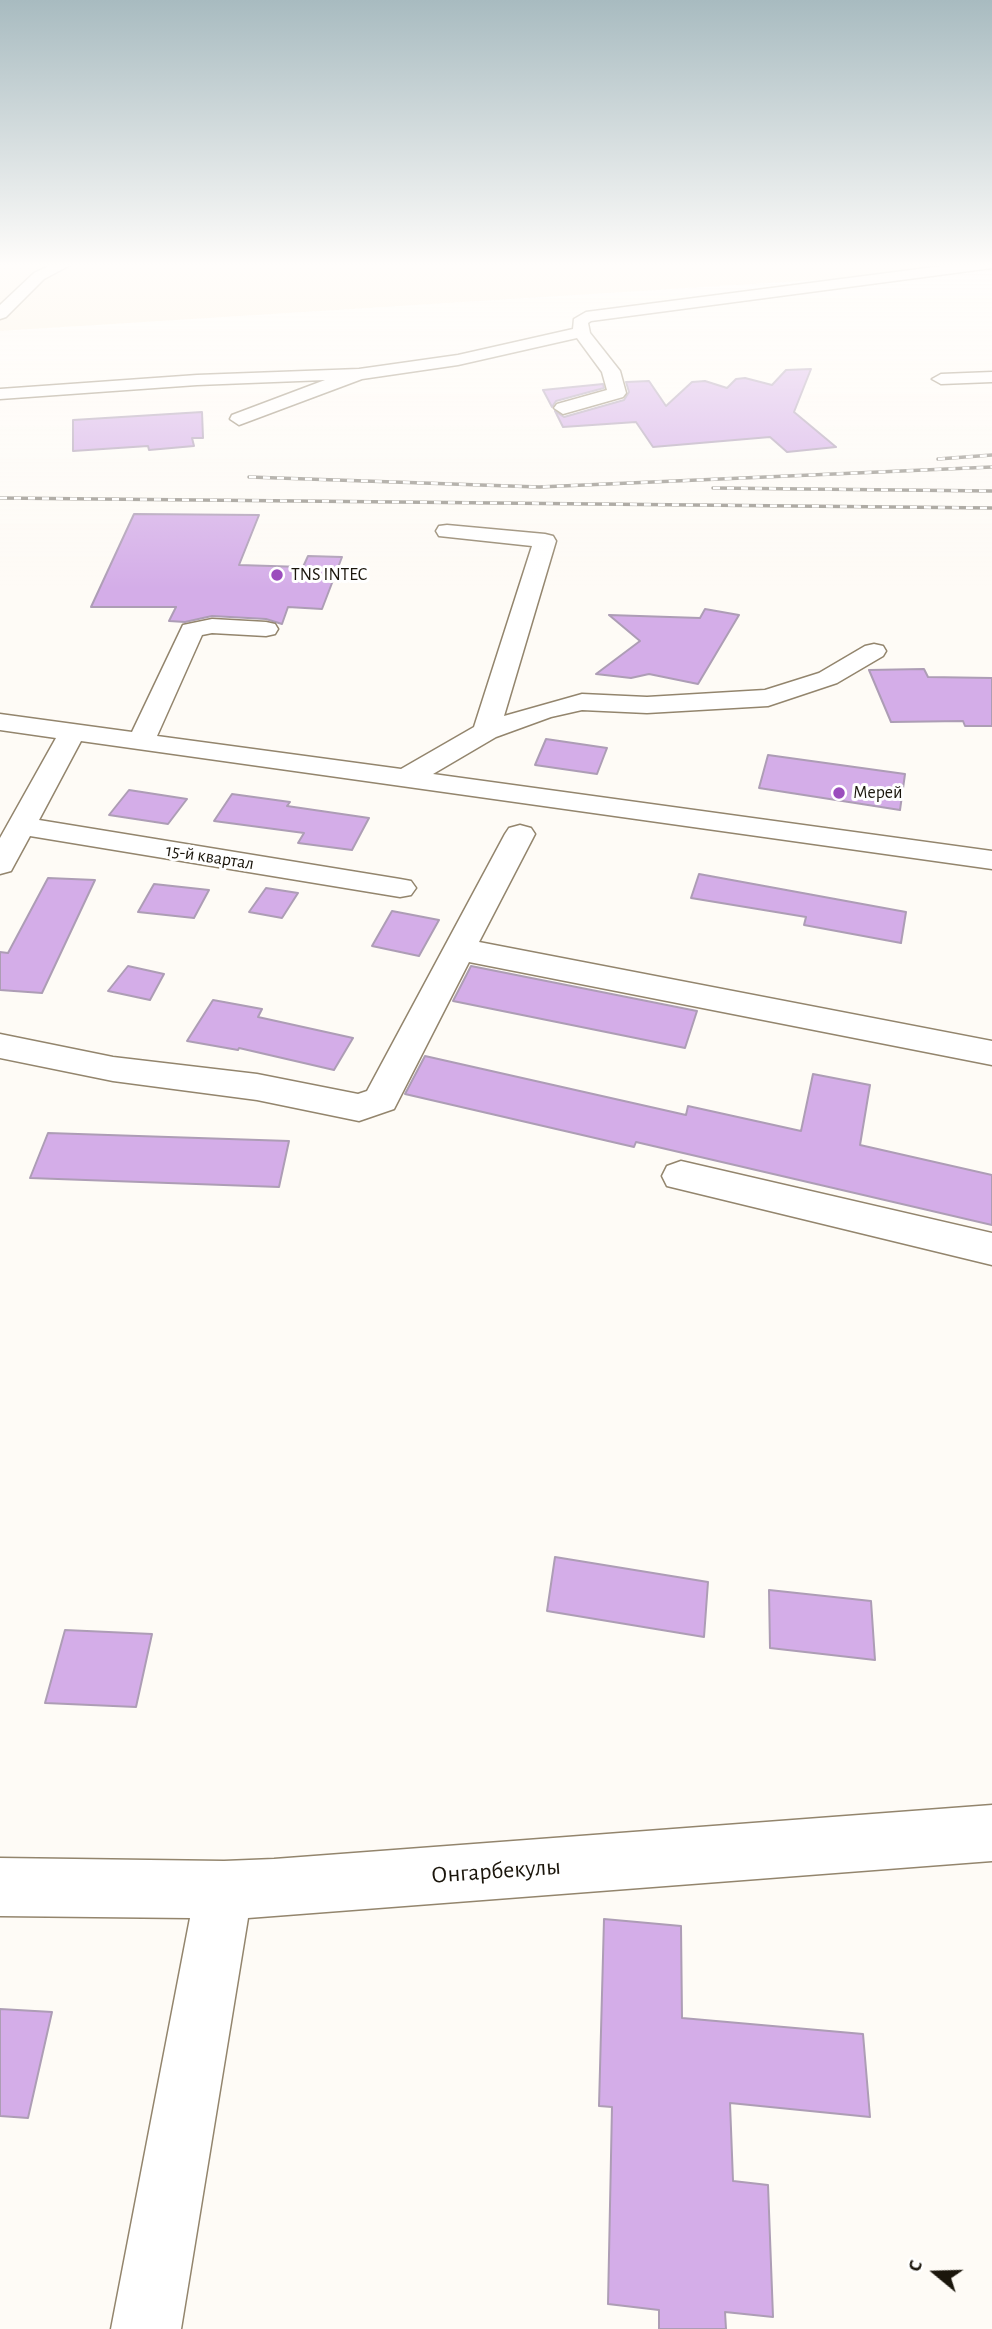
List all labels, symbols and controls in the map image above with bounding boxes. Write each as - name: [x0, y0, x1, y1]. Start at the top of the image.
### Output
- place label: TNS INTEC: [291, 564, 367, 586]
- marker: TNS INTEC: [269, 567, 285, 583]
- place label: Мерей: [853, 782, 903, 804]
- marker: Мерей: [831, 785, 847, 801]
- street label: 15-й квартал: [165, 839, 255, 875]
- street label: Онгарбекулы: [430, 1852, 562, 1890]
- north arrow: [901, 2238, 971, 2308]
- text: С: [905, 2258, 926, 2274]

